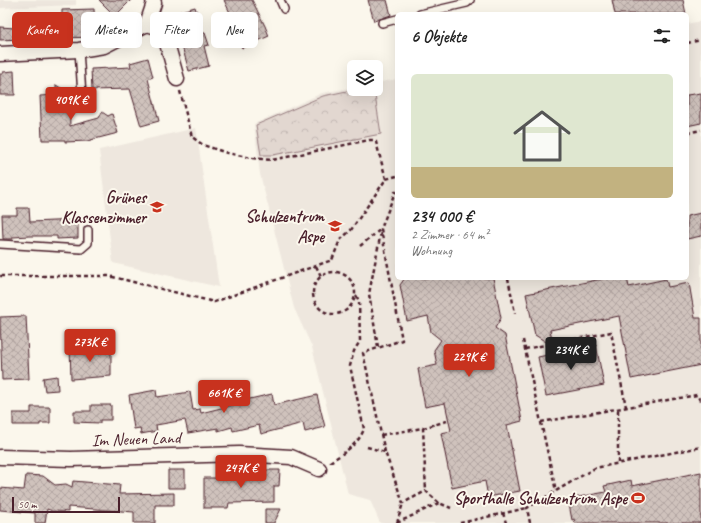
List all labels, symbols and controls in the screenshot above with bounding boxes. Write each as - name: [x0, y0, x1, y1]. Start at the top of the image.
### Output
- chip: Kaufen: [12, 12, 73, 48]
- chip: Mieten: [81, 12, 142, 48]
- chip: Filter: [150, 12, 203, 48]
- chip: Neu: [211, 12, 258, 48]
- icon: filters: [651, 25, 673, 47]
- text: 6 Objekte: [411, 26, 466, 47]
- map controls: [347, 60, 383, 96]
- button: layers: [347, 60, 383, 96]
- pin: 409K €: [38, 87, 104, 121]
- text: 409K €: [55, 92, 88, 108]
- icon: home: [506, 100, 578, 172]
- place label: Grünes Klassenzimmer: [61, 187, 148, 228]
- school or university icon: Grünes Klassenzimmer: [149, 199, 165, 215]
- place label: Schulzentrum Aspe: [245, 206, 326, 247]
- text: 234 000 €: [411, 206, 473, 227]
- school or university icon: Schulzentrum Aspe: [327, 218, 343, 234]
- text: 2 Zimmer · 64 m²: [411, 227, 488, 243]
- text: Wohnung: [411, 243, 452, 259]
- pin: 273K €: [57, 329, 123, 363]
- text: 273K €: [73, 334, 107, 350]
- pin: 234K €: [538, 337, 604, 371]
- text: 234K €: [554, 342, 588, 358]
- pin: 229K €: [436, 344, 502, 378]
- text: 229K €: [453, 349, 486, 365]
- pin: 661K €: [191, 380, 257, 414]
- text: 661K €: [207, 385, 241, 401]
- street label: Im Neuen Land: [91, 427, 183, 451]
- pin: 247K €: [208, 455, 274, 489]
- text: 247K €: [224, 460, 258, 476]
- place label: Sporthalle Schulzentrum Aspe: [454, 488, 629, 509]
- sports icon: Sporthalle Schulzentrum Aspe: [630, 490, 646, 506]
- scale bar: [12, 495, 120, 514]
- text: 50 m: [18, 497, 37, 511]

